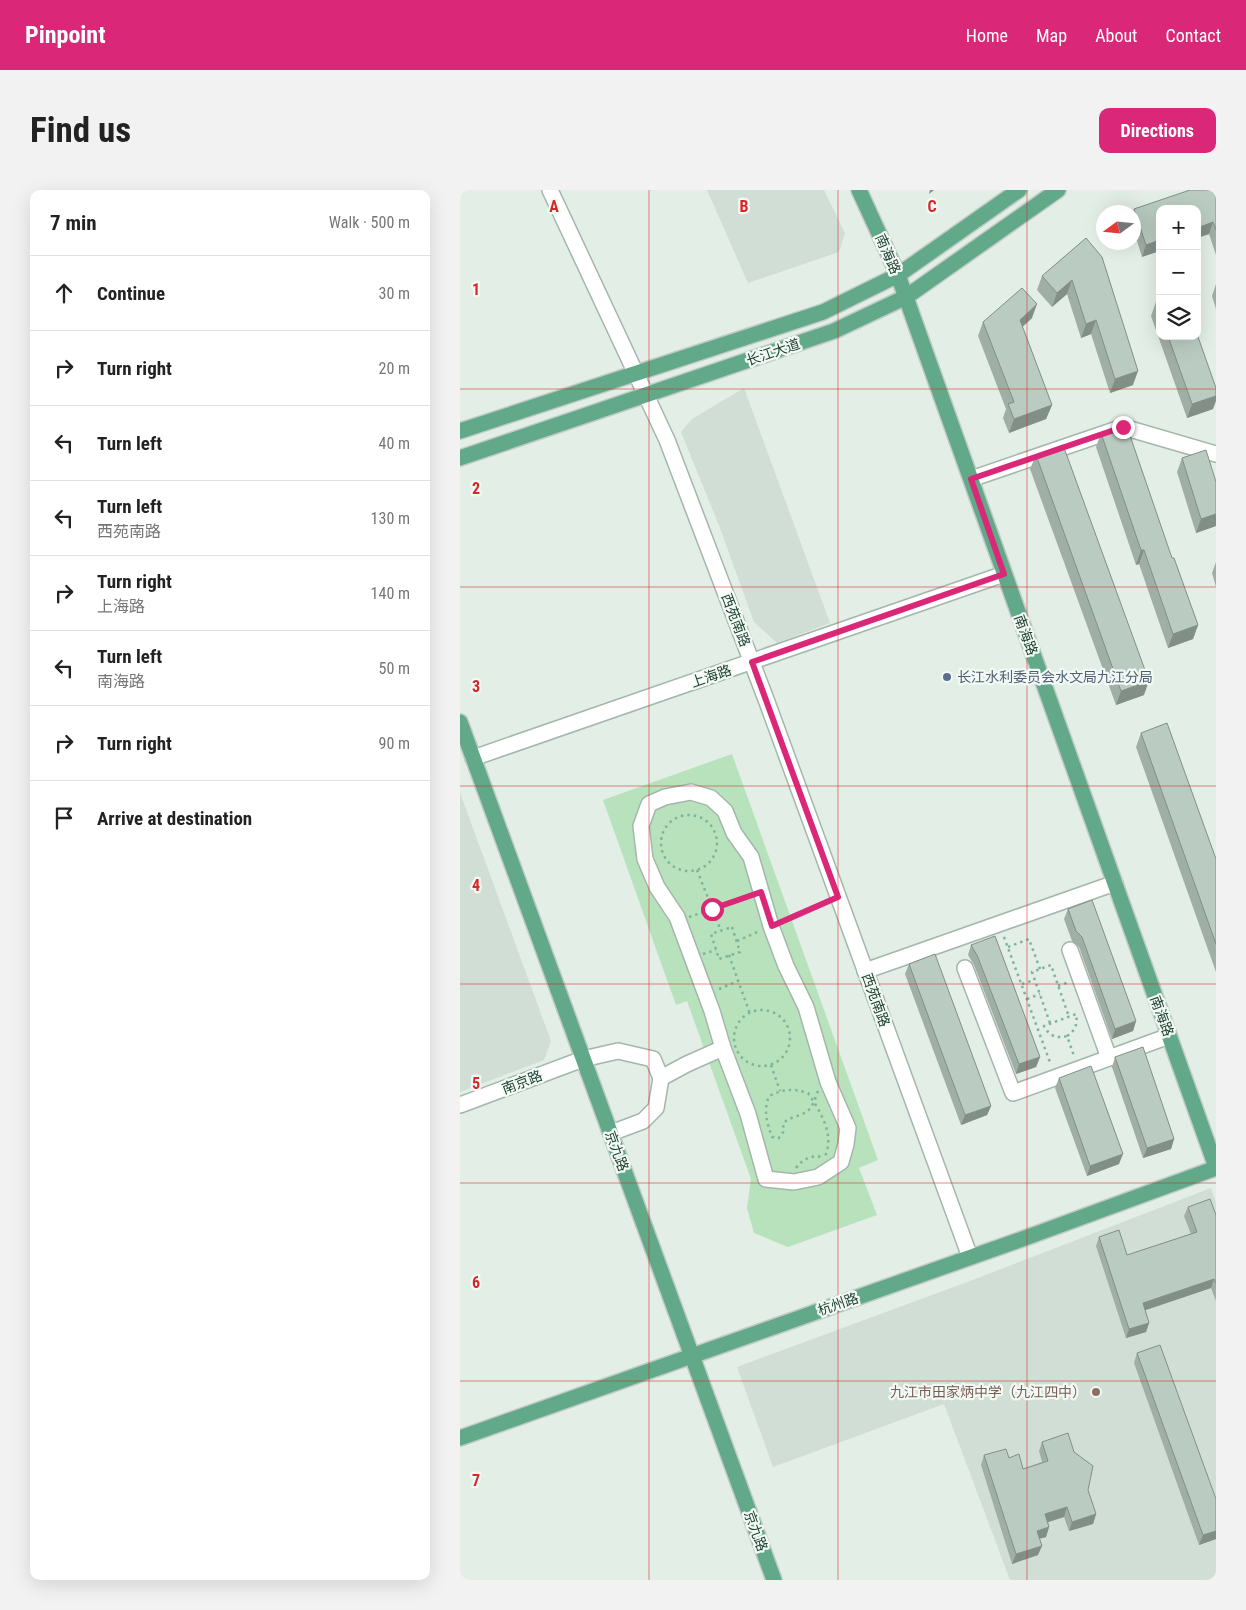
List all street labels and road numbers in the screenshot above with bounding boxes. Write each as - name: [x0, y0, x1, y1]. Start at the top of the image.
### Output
- street label: 南海路: [872, 232, 904, 276]
- street label: 长江大道: [744, 335, 802, 369]
- street label: 西苑南路: [718, 591, 754, 649]
- street label: 南海路: [1011, 613, 1041, 657]
- street label: 上海路: [689, 662, 733, 690]
- street label: 西苑南路: [859, 971, 893, 1029]
- street label: 南海路: [1147, 994, 1177, 1038]
- street label: 南京路: [500, 1067, 544, 1097]
- street label: 京九路: [602, 1129, 632, 1173]
- street label: 杭州路: [816, 1290, 860, 1318]
- street label: 京九路: [741, 1509, 771, 1553]

